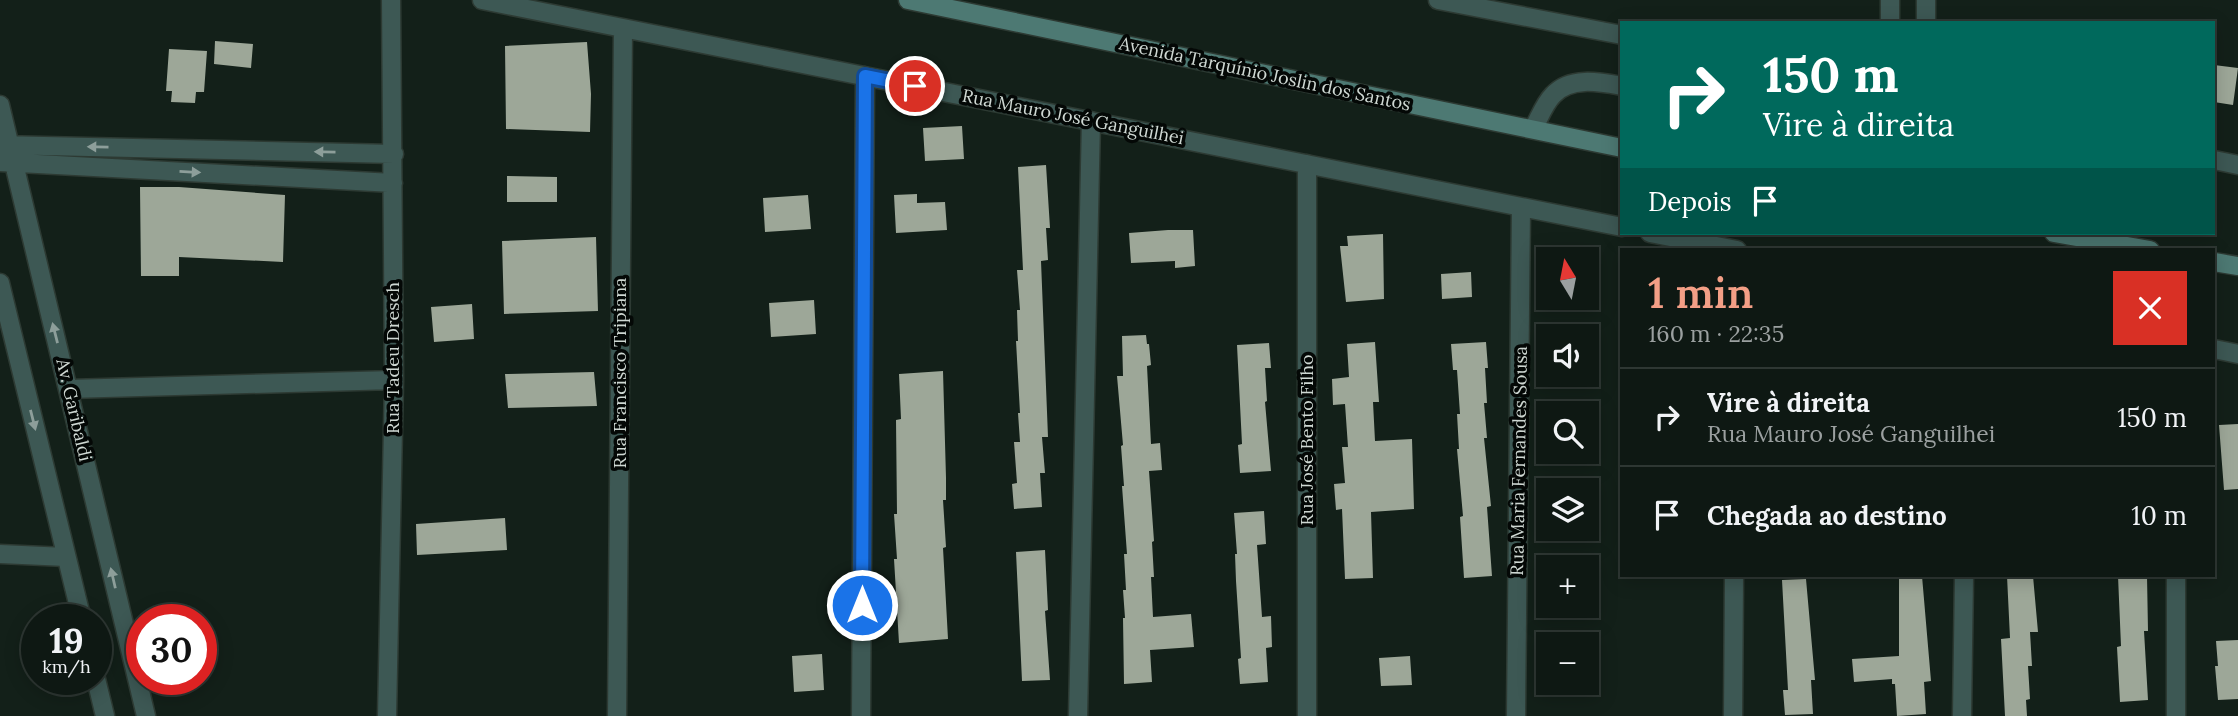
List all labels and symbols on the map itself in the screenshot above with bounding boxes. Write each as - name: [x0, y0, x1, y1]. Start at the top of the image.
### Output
- street label: Avenida Tarquínio Joslin dos Santos: [1116, 31, 1413, 116]
- pin: [885, 56, 945, 116]
- street label: Rua Mauro José Ganguilhei: [960, 84, 1186, 149]
- one-way arrow: [87, 141, 109, 153]
- one-way arrow: [314, 146, 336, 157]
- one-way arrow: [180, 167, 202, 178]
- north arrow: [1536, 247, 1600, 310]
- street label: Rua Francisco Tripiana: [608, 278, 631, 468]
- street label: Rua Tadeu Dresch: [381, 282, 404, 434]
- one-way arrow: [49, 322, 60, 344]
- street label: Rua Maria Fernandes Sousa: [1505, 346, 1532, 576]
- street label: Rua José Bento Filho: [1295, 354, 1318, 526]
- street label: Av. Garibaldi: [51, 355, 97, 464]
- one-way arrow: [28, 409, 39, 431]
- one-way arrow: [107, 567, 118, 589]
- position arrow: [825, 568, 899, 642]
- speed limit sign: 30: [126, 604, 217, 695]

